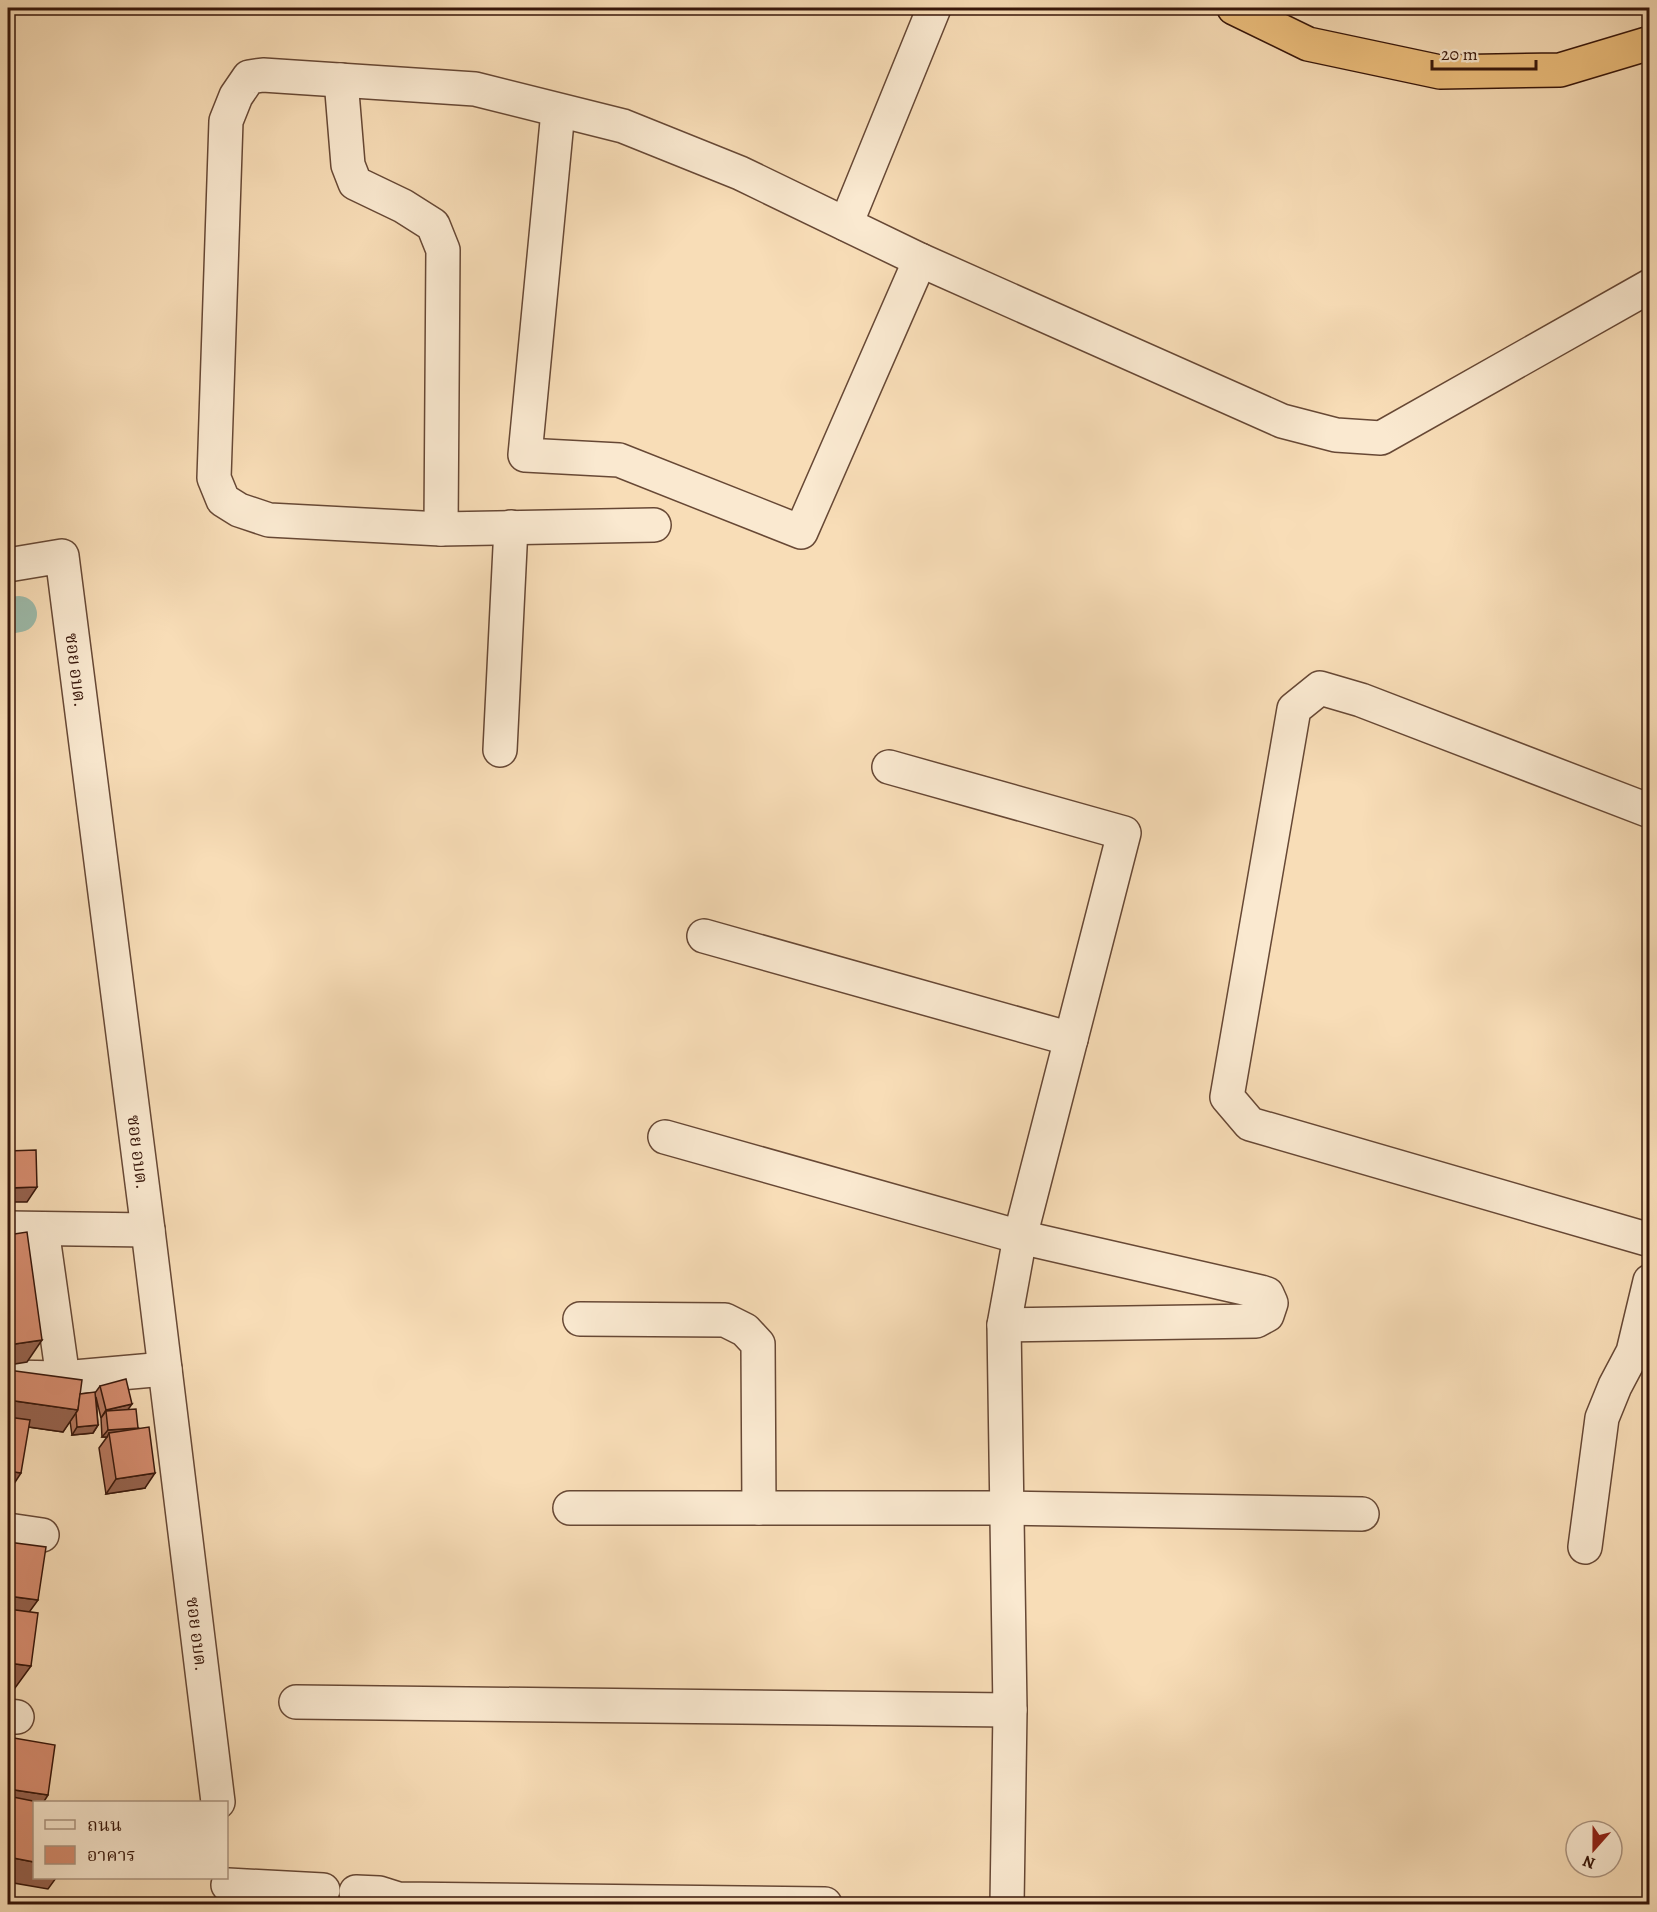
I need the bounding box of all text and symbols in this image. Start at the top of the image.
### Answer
scale bar [1432,33,1536,71]
text: 20 m [1441,42,1478,66]
street label: ซอย อบต. [60,632,92,708]
street label: ซอย อบต. [122,1114,154,1190]
street label: ซอย อบต. [181,1596,213,1672]
legend [33,1801,228,1879]
text: ถนน [87,1813,122,1837]
north arrow [1564,1819,1624,1879]
text: อาคาร [87,1843,136,1867]
text: N [1579,1850,1598,1874]

